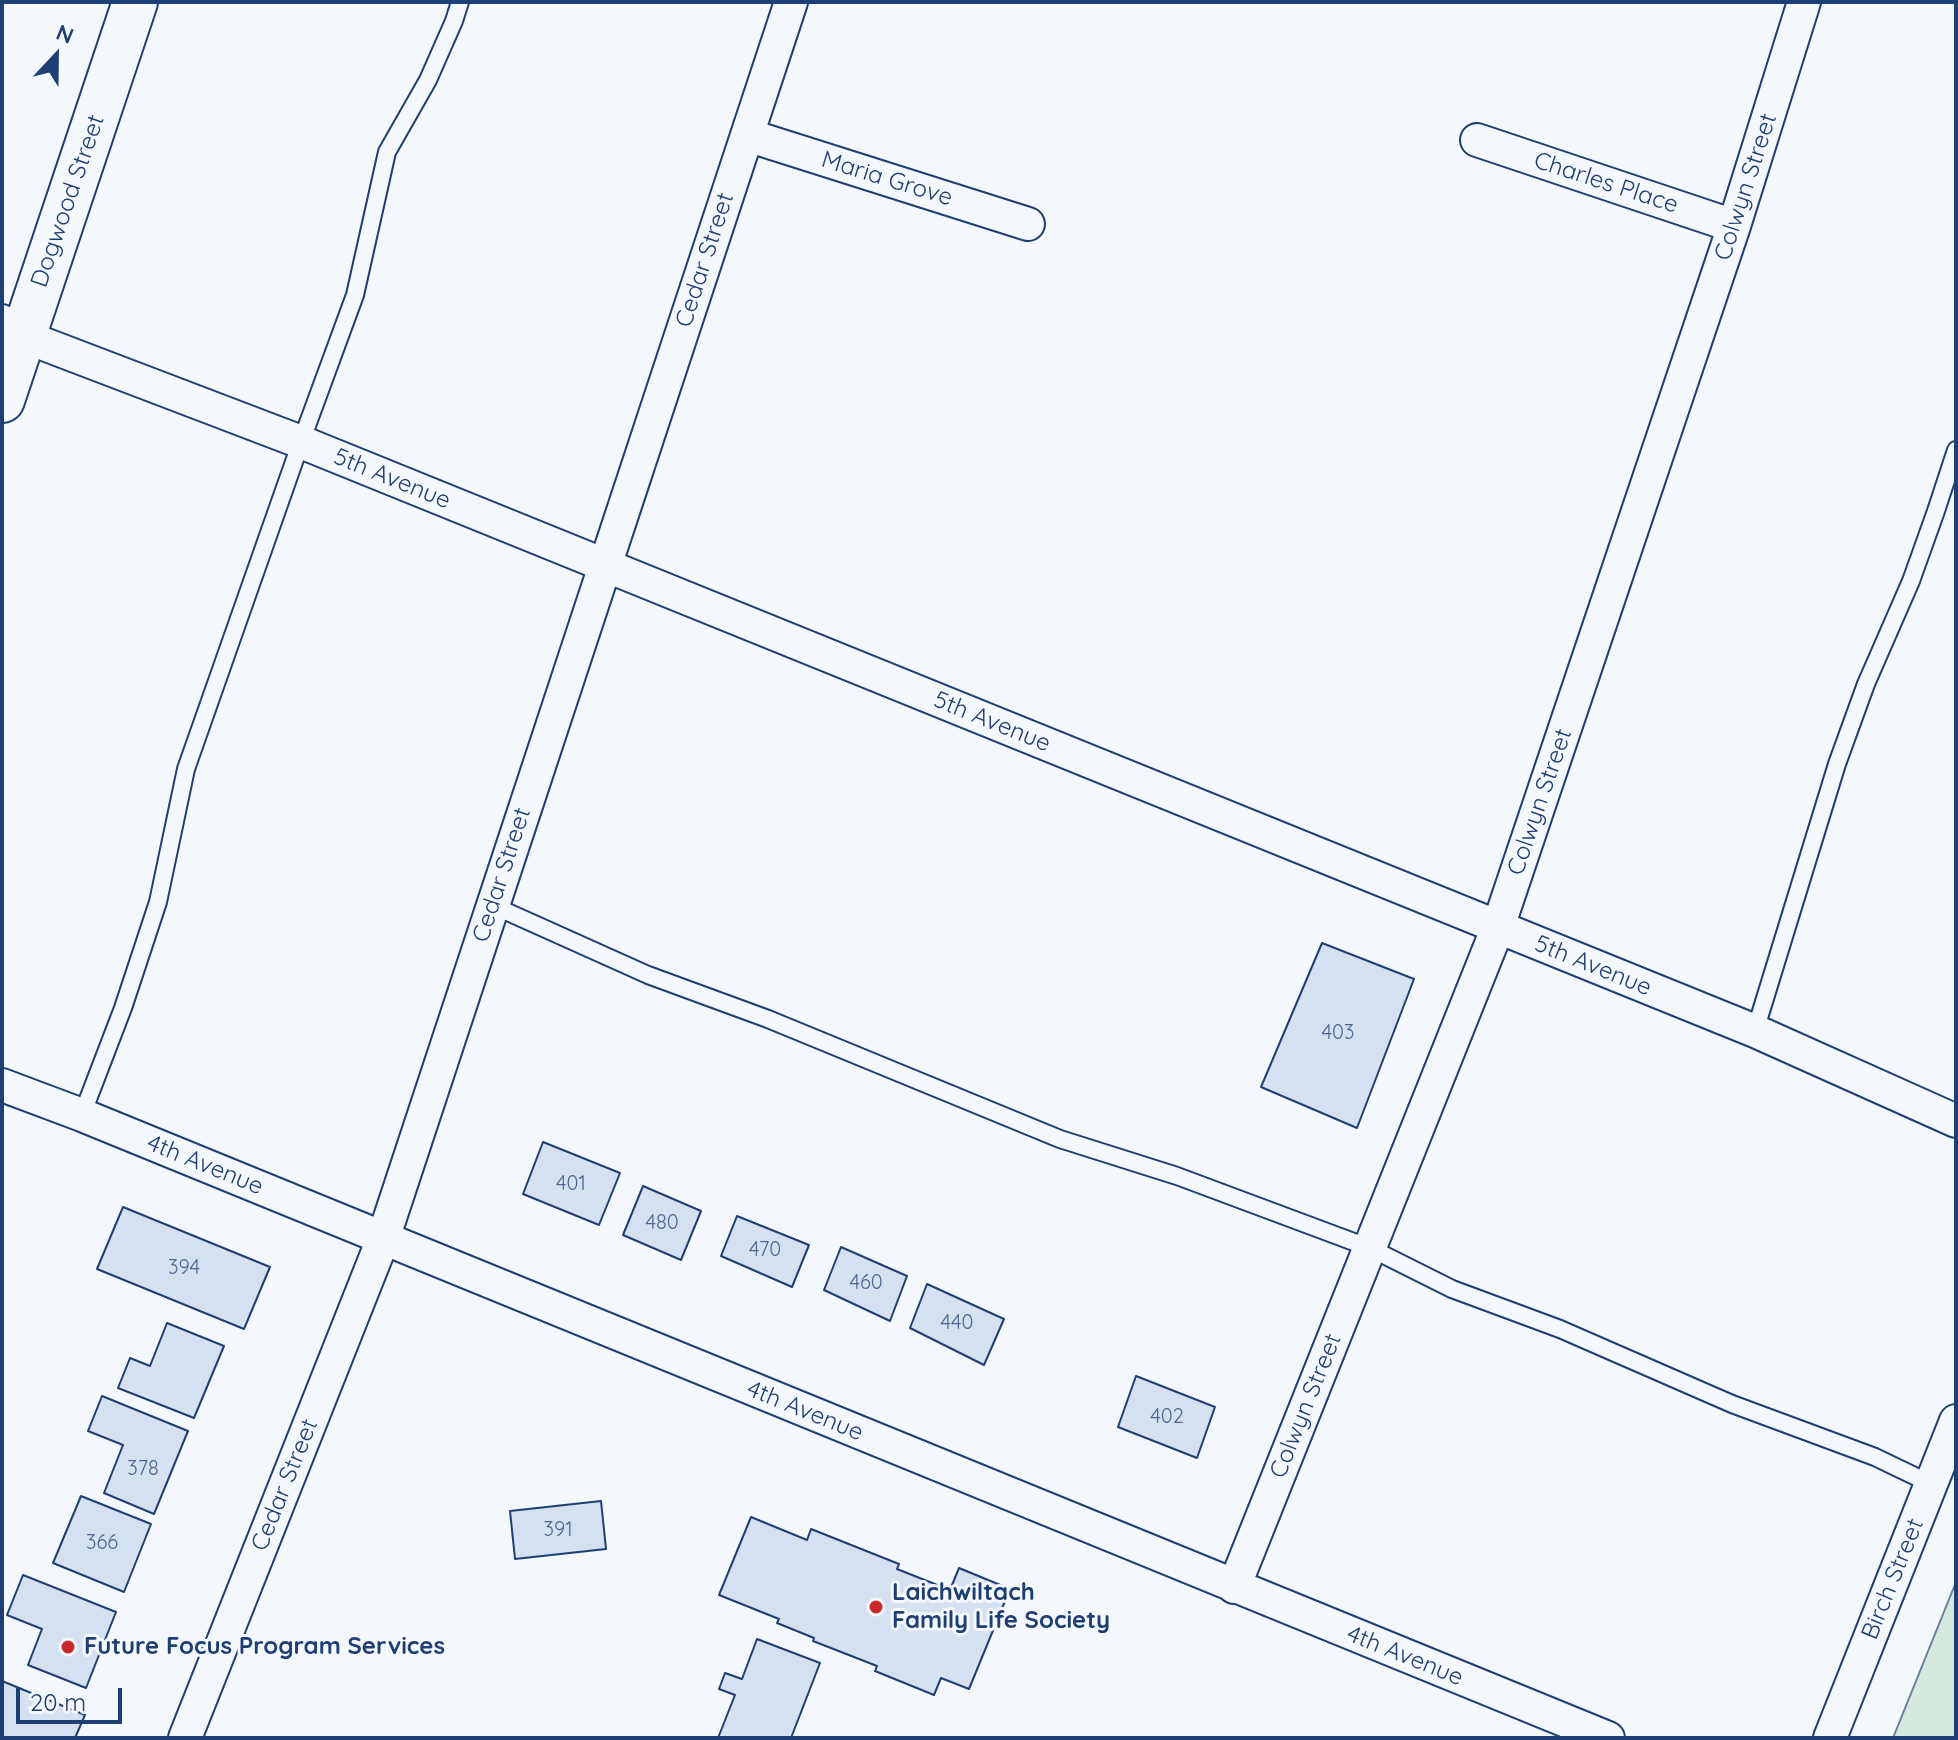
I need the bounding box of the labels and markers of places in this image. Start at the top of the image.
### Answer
place label: Laichwiltach Family Life Society [892,1579,1110,1635]
marker: Laichwiltach Family Life Society [867,1598,885,1616]
place label: Future Focus Program Services [84,1633,445,1661]
marker: Future Focus Program Services [59,1638,77,1656]

